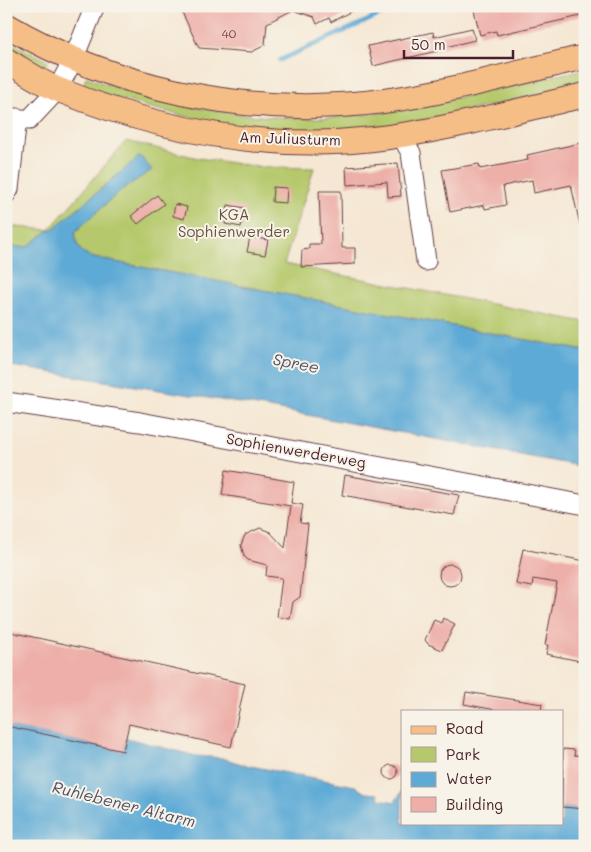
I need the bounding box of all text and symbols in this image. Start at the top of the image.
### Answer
house number: 40 [222,25,237,41]
scale bar [404,28,512,60]
text: 50 m [411,34,446,54]
street label: Am Juliusturm [239,126,341,150]
park label: KGA Sophienwerder [178,204,290,241]
water label: Spree [271,348,321,377]
street label: Sophienwerderweg [225,428,368,472]
legend [401,710,564,824]
text: Road [446,718,483,738]
text: Park [446,744,480,764]
text: Water [446,768,492,788]
water label: Ruhlebener Altarm [50,776,198,831]
text: Building [446,794,503,814]

